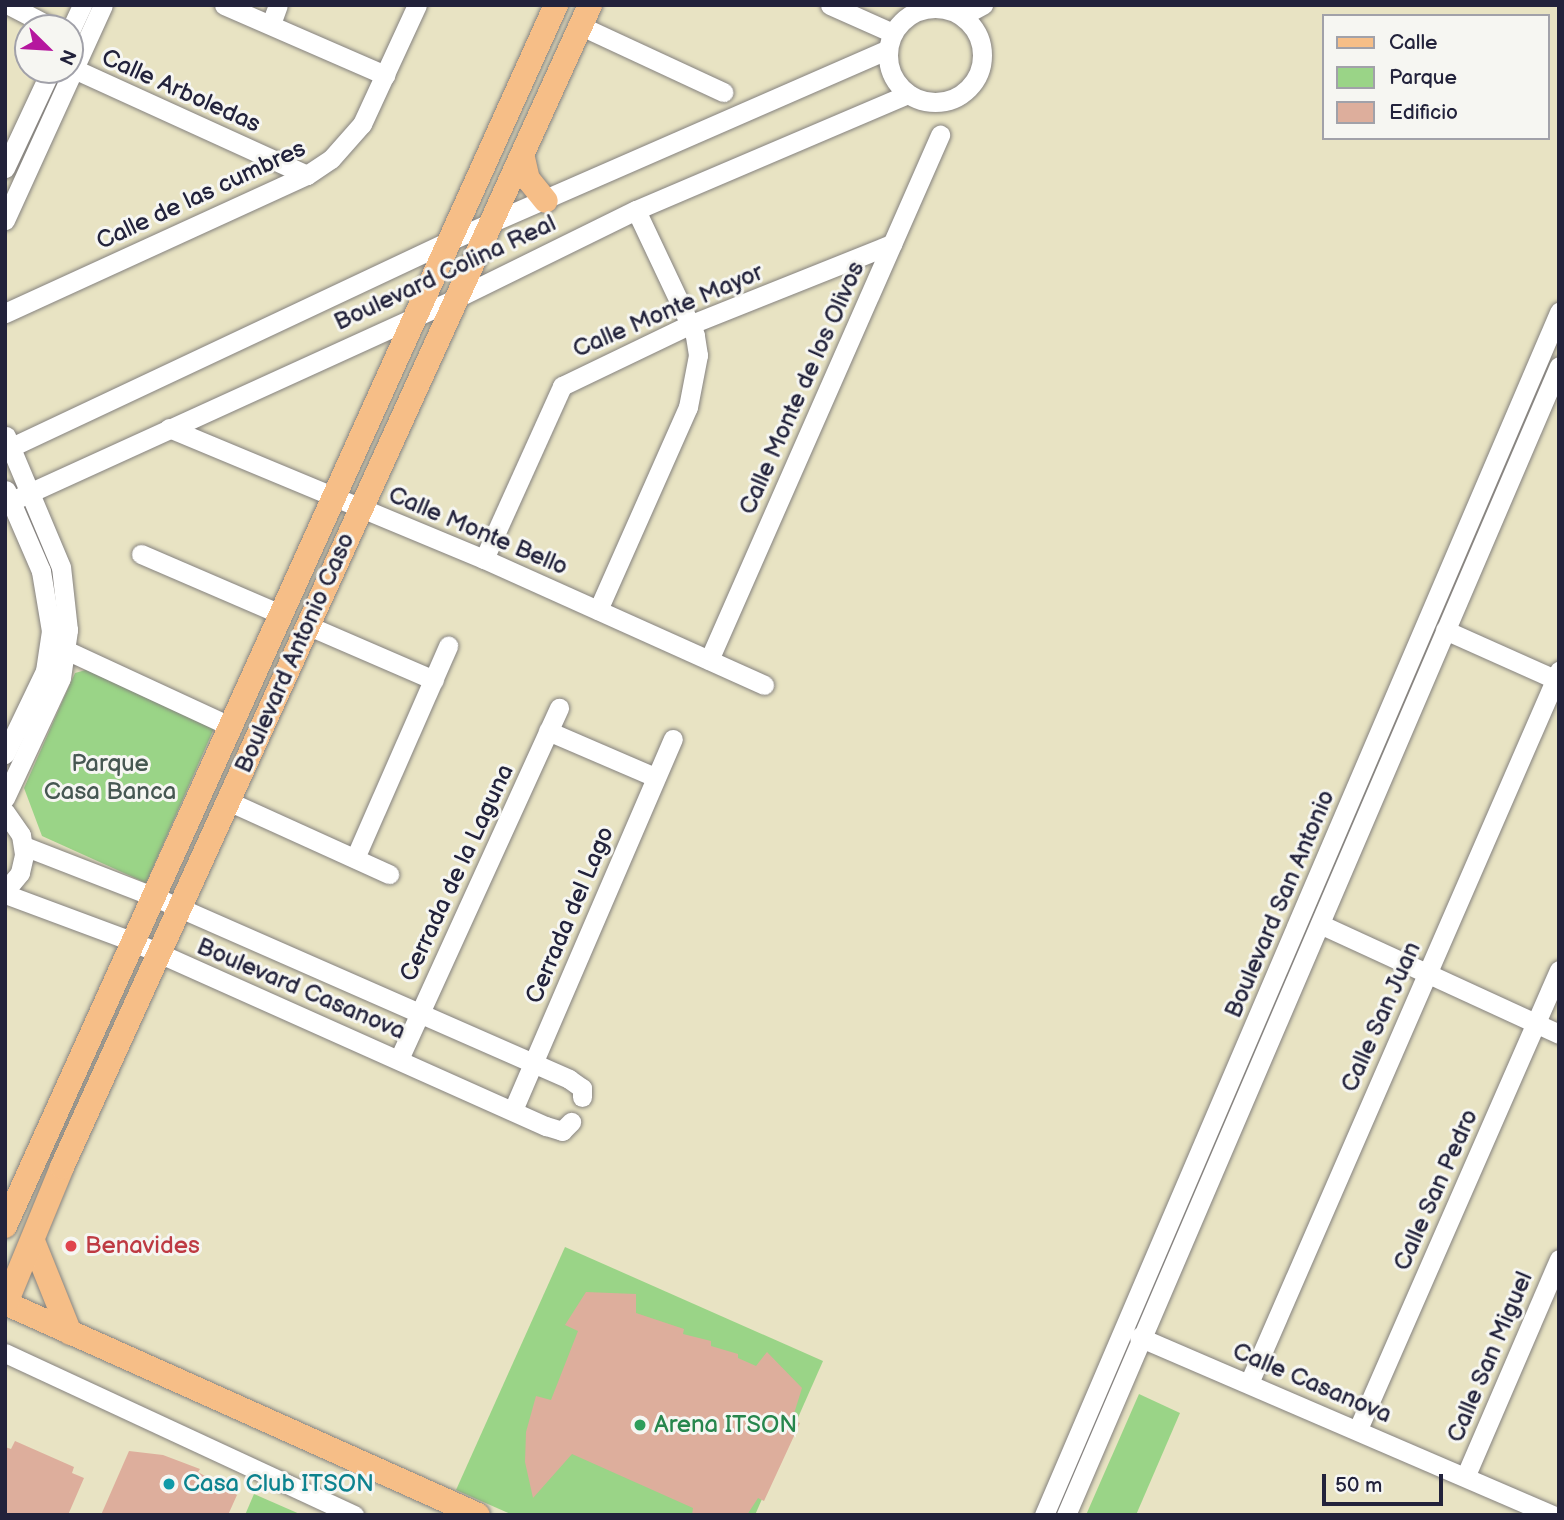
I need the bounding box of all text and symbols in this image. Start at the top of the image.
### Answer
north arrow [14,14,84,84]
legend [1322,14,1550,140]
text: Calle [1389,30,1438,55]
street label: Calle Arboledas [97,43,265,139]
text: N [53,46,80,68]
text: Parque [1389,65,1457,90]
text: Edificio [1389,100,1458,125]
street label: Calle de las cumbres [92,134,310,256]
street label: Boulevard Colina Real [330,209,560,337]
street label: Calle Monte de los Olivos [733,257,871,519]
street label: Calle Monte Mayor [569,258,767,364]
street label: Calle Monte Bello [384,480,572,582]
street label: Boulevard Antonio Caso [229,529,361,777]
park label: Parque Casa Banca [44,750,176,806]
street label: Cerrada de la Laguna [394,760,520,986]
street label: Boulevard San Antonio [1219,786,1341,1022]
street label: Cerrada del Lago [520,822,620,1008]
street label: Boulevard Casanova [192,932,410,1046]
street label: Calle San Juan [1335,937,1427,1097]
street label: Calle San Pedro [1387,1105,1485,1275]
place label: Benavides [85,1232,200,1260]
marker: Benavides [63,1238,79,1254]
street label: Calle San Miguel [1441,1267,1539,1447]
street label: Calle Casanova [1228,1337,1396,1429]
place label: Arena ITSON [654,1411,797,1439]
marker: Arena ITSON [632,1417,648,1433]
scale bar [1326,1460,1447,1504]
place label: Casa Club ITSON [183,1470,374,1498]
text: 50 m [1335,1473,1382,1498]
marker: Casa Club ITSON [161,1476,177,1492]

